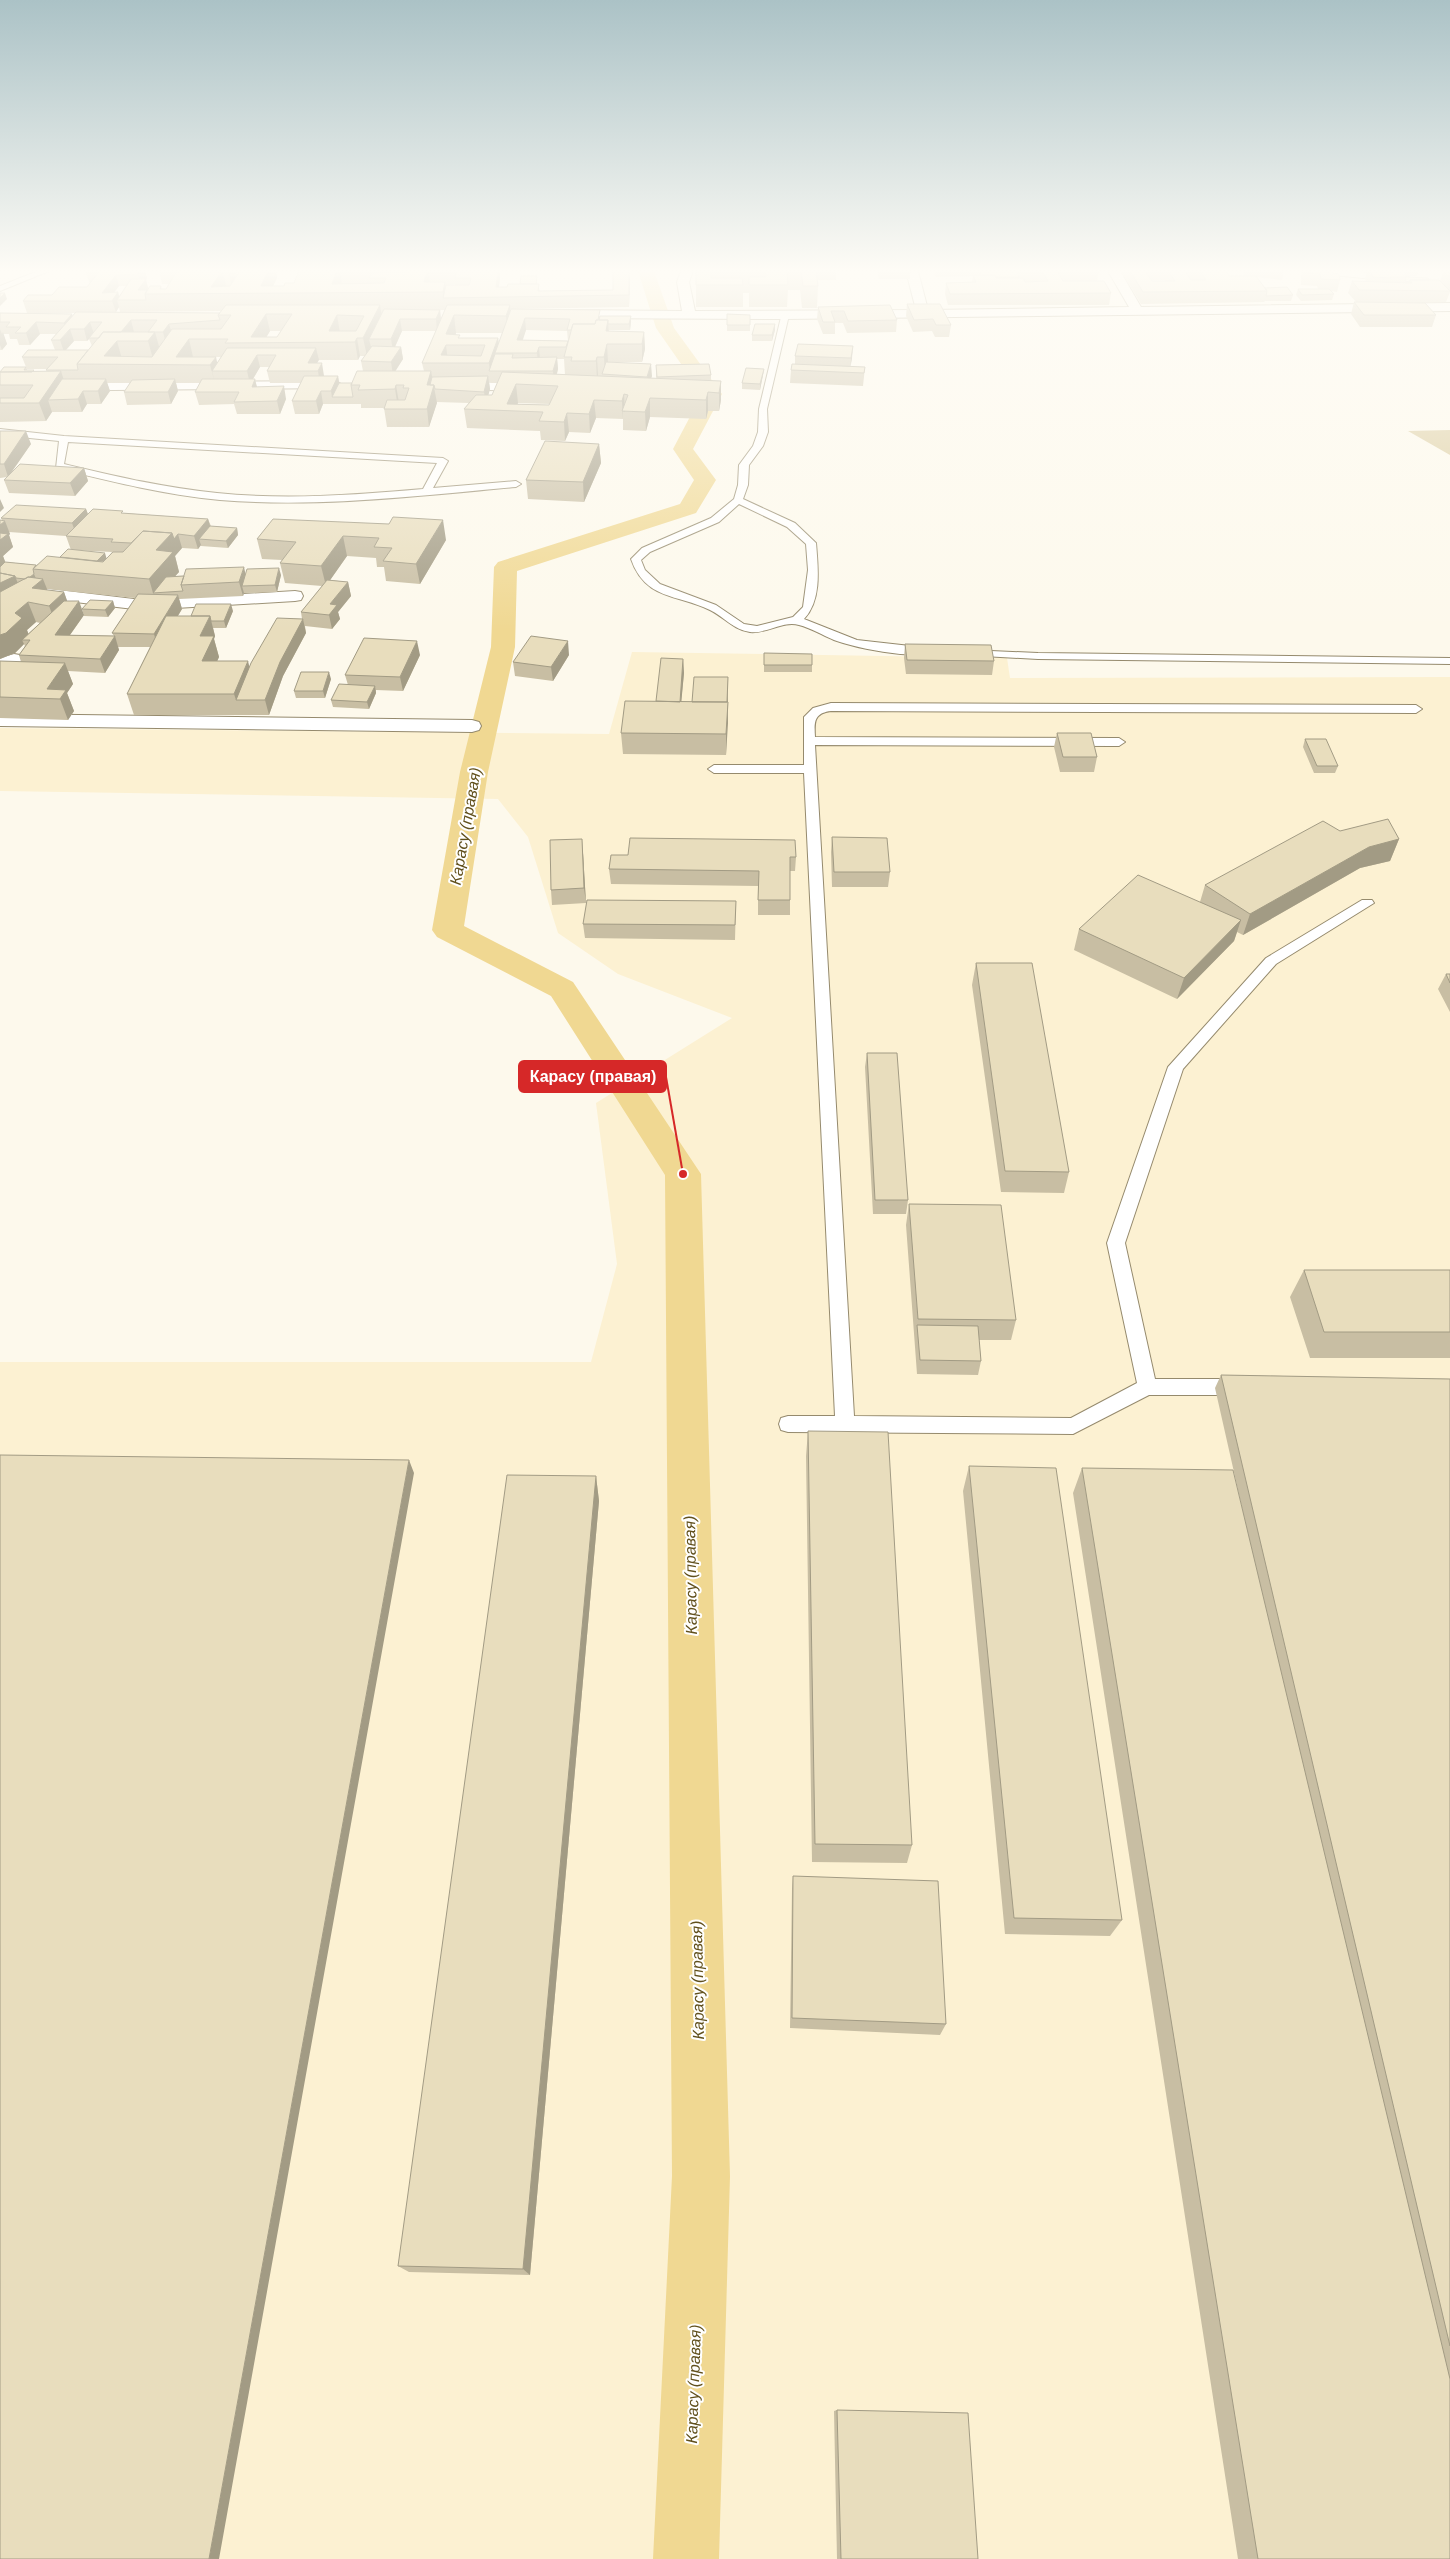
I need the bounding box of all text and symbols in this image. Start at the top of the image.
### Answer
water label: Карасу (правая) [447,766,484,886]
callout: Карасу (правая) [519,1061,666,1092]
text: Карасу (правая) [530,1068,656,1085]
water label: Карасу (правая) [681,1515,700,1635]
water label: Карасу (правая) [688,1920,707,2040]
water label: Карасу (правая) [683,2324,704,2444]

